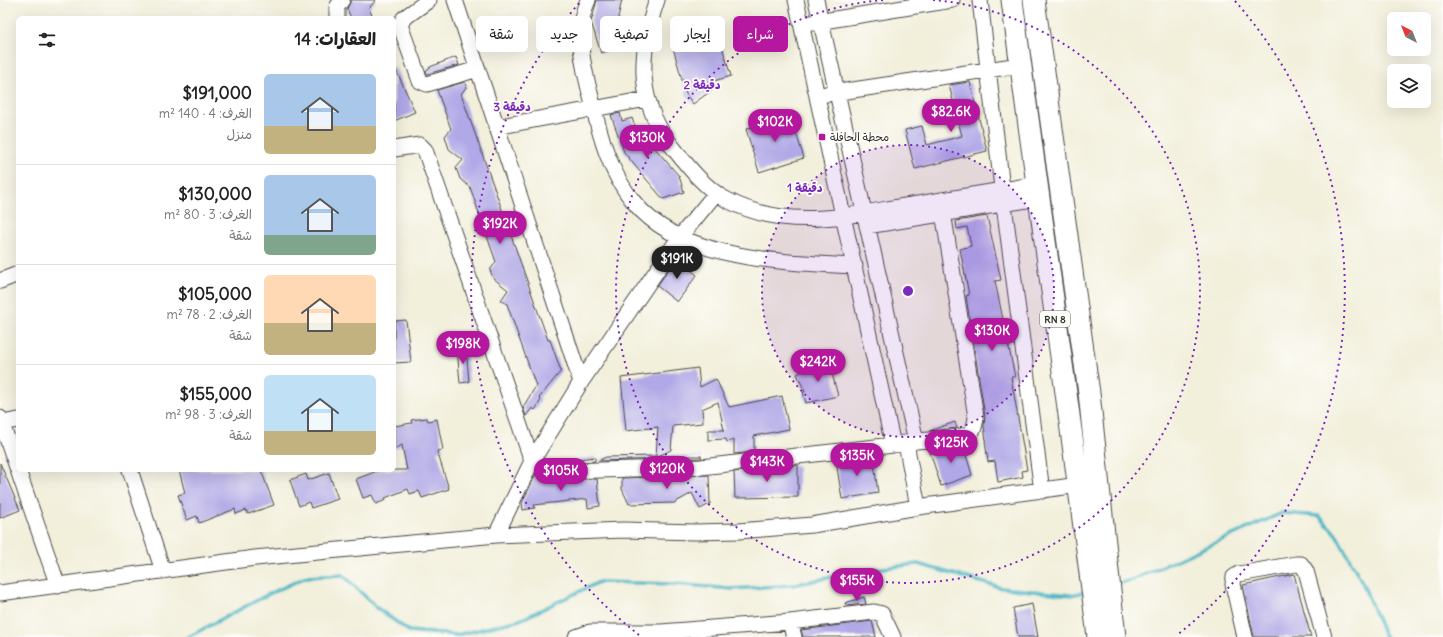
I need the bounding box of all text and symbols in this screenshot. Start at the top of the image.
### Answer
north arrow [1387,12,1431,56]
map controls [1387,12,1431,108]
chip: شقة [476,16,528,52]
chip: جديد [536,16,592,52]
chip: تصفية [600,16,662,52]
chip: إيجار [670,16,725,52]
chip: شراء [733,16,788,52]
text: العقارات: 14 [295,28,376,50]
icon: filters [36,29,58,51]
button: layers [1387,64,1431,108]
text: 2 دقيقة [683,77,721,92]
text: $191,000 [182,82,252,104]
icon: home [296,90,344,138]
text: 3 دقيقة [493,99,531,114]
pin: $82.6K [918,99,984,133]
text: $82.6K [931,103,971,120]
text: الغرف: 4 · 140 m² [159,105,252,122]
pin: $102K [747,109,803,143]
text: $102K [757,113,793,130]
pin: $130K [619,125,675,159]
text: منزل [226,126,252,143]
text: $130K [629,129,665,146]
place label: محطة الحافلة [830,130,889,144]
marker: محطة الحافلة [817,132,827,142]
text: 1 دقيقة [787,180,823,195]
text: $130,000 [178,183,252,205]
icon: home [296,191,344,239]
text: الغرف: 3 · 80 m² [164,206,252,223]
pin: $192K [472,211,528,245]
text: $192K [483,215,517,232]
text: شقة [229,227,252,244]
pin: $191K [649,246,705,280]
text: $191K [661,250,693,267]
text: $105,000 [178,283,252,305]
centre of rings [901,284,915,298]
icon: home [296,291,344,339]
text: الغرف: 2 · 78 m² [167,306,252,323]
road number: RN 8 [1040,311,1070,327]
pin: $130K [964,318,1020,352]
text: $130K [974,322,1010,339]
text: شقة [229,327,252,344]
pin: $198K [435,331,491,365]
text: $198K [445,335,481,352]
pin: $242K [790,349,846,383]
text: $242K [800,353,836,370]
text: $155,000 [179,383,252,405]
icon: home [296,391,344,439]
text: الغرف: 3 · 98 m² [165,406,252,423]
text: شقة [229,427,252,444]
pin: $125K [923,430,979,464]
text: $125K [934,434,968,451]
pin: $135K [829,443,885,477]
text: $135K [839,447,875,464]
pin: $143K [739,449,795,483]
text: $143K [749,453,785,470]
pin: $120K [639,456,695,490]
pin: $105K [533,458,589,492]
text: $120K [649,460,685,477]
text: $105K [543,462,579,479]
pin: $155K [829,568,885,602]
text: $155K [839,572,875,589]

